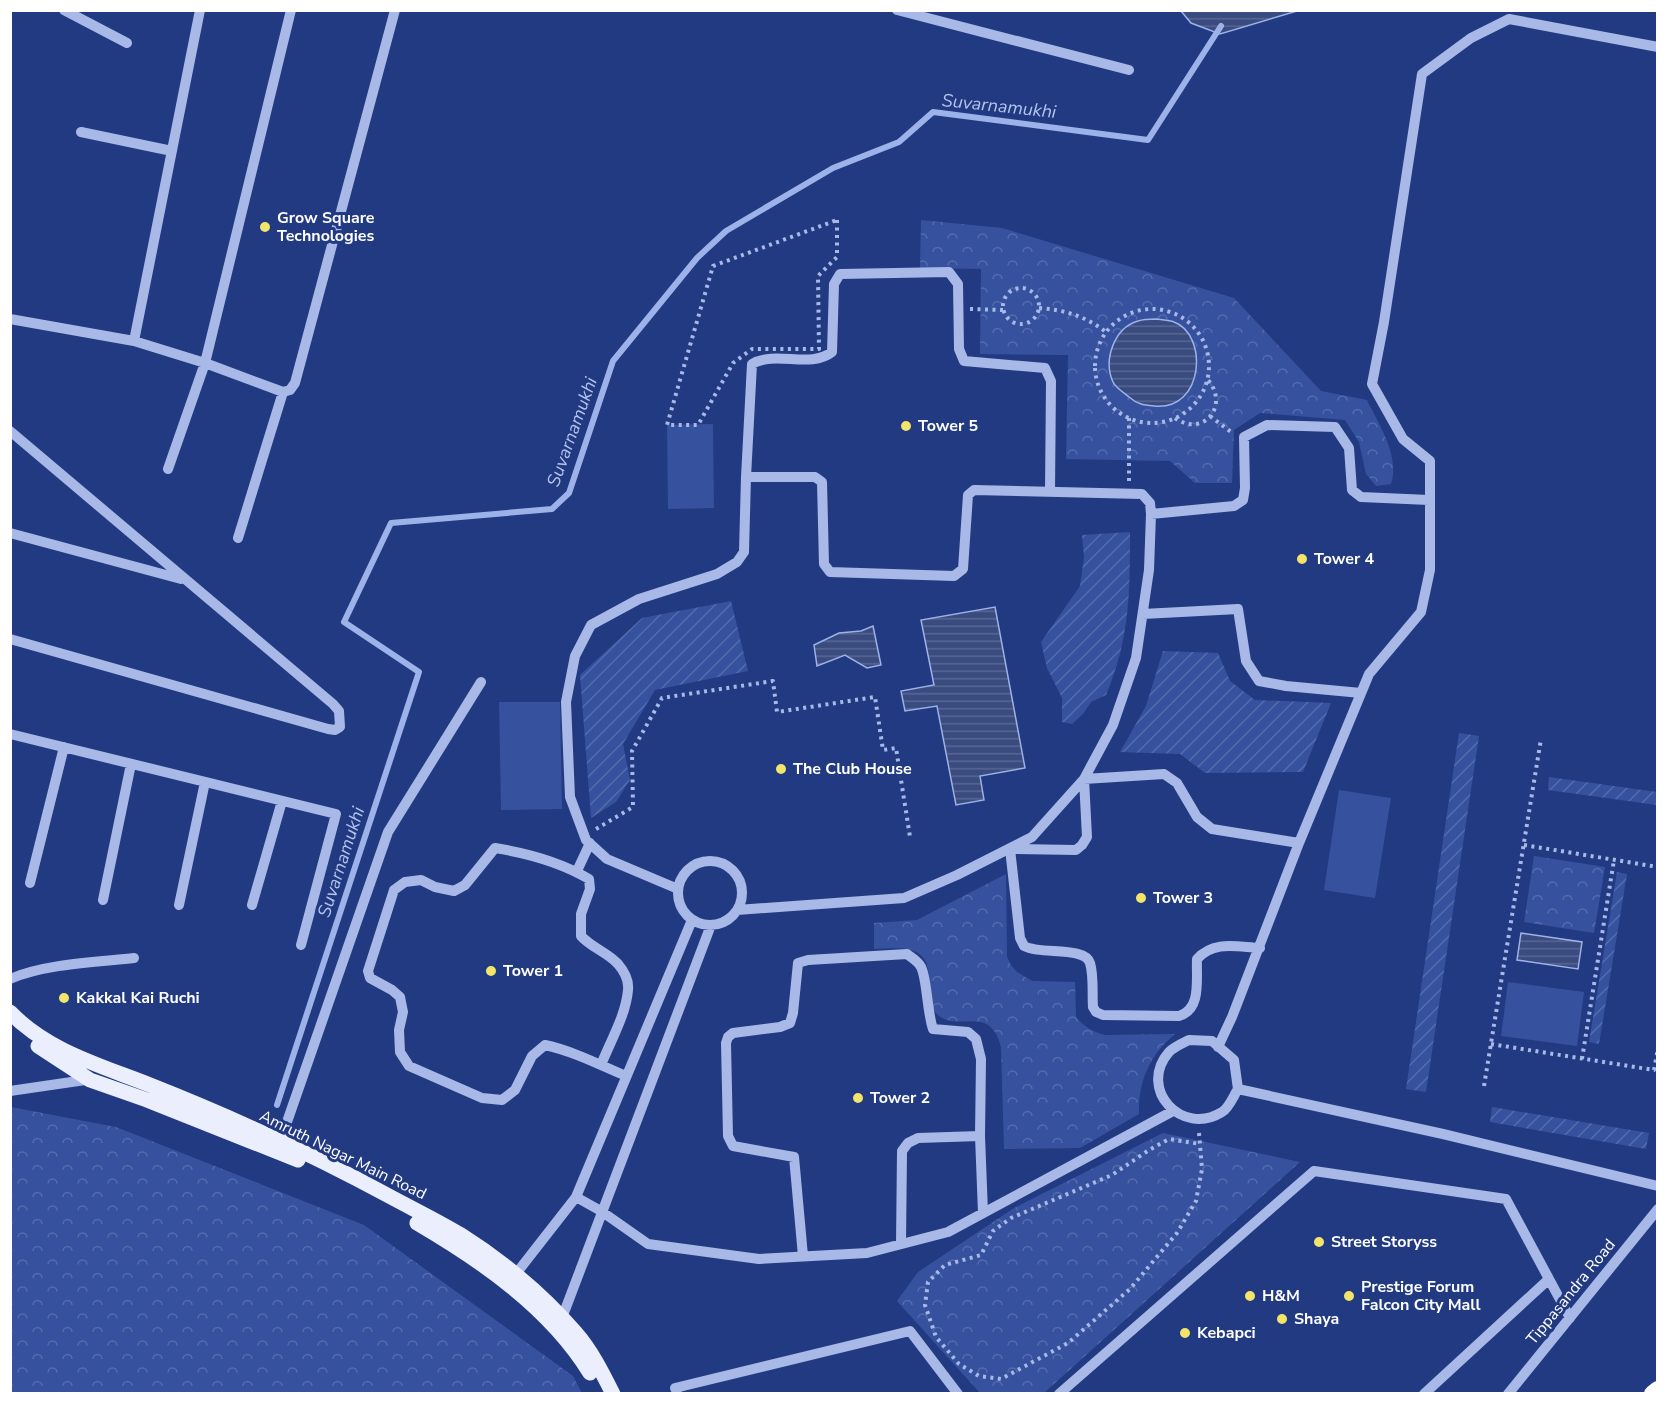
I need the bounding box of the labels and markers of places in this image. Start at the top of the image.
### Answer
place label: Grow Square Technologies [277,207,375,247]
marker: Grow Square Technologies [258,220,272,234]
place label: Tower 5 [918,415,978,437]
marker: Tower 5 [899,419,913,433]
place label: Tower 4 [1314,548,1374,570]
marker: Tower 4 [1295,552,1309,566]
place label: The Club House [793,758,912,780]
marker: The Club House [774,762,788,776]
place label: Tower 3 [1153,887,1213,909]
marker: Tower 3 [1134,891,1148,905]
place label: Tower 1 [503,960,563,982]
marker: Tower 1 [484,964,498,978]
place label: Kakkal Kai Ruchi [76,987,200,1009]
marker: Kakkal Kai Ruchi [57,991,71,1005]
place label: Tower 2 [870,1087,930,1109]
marker: Tower 2 [851,1091,865,1105]
place label: Street Storyss [1331,1231,1437,1253]
marker: Street Storyss [1312,1235,1326,1249]
place label: Prestige Forum Falcon City Mall [1361,1276,1481,1316]
place label: H&M [1262,1285,1300,1307]
marker: H&M [1243,1289,1257,1303]
marker: Prestige Forum Falcon City Mall [1342,1289,1356,1303]
place label: Shaya [1294,1308,1339,1330]
marker: Shaya [1275,1312,1289,1326]
place label: Kebapci [1197,1322,1256,1344]
marker: Kebapci [1178,1326,1192,1340]

